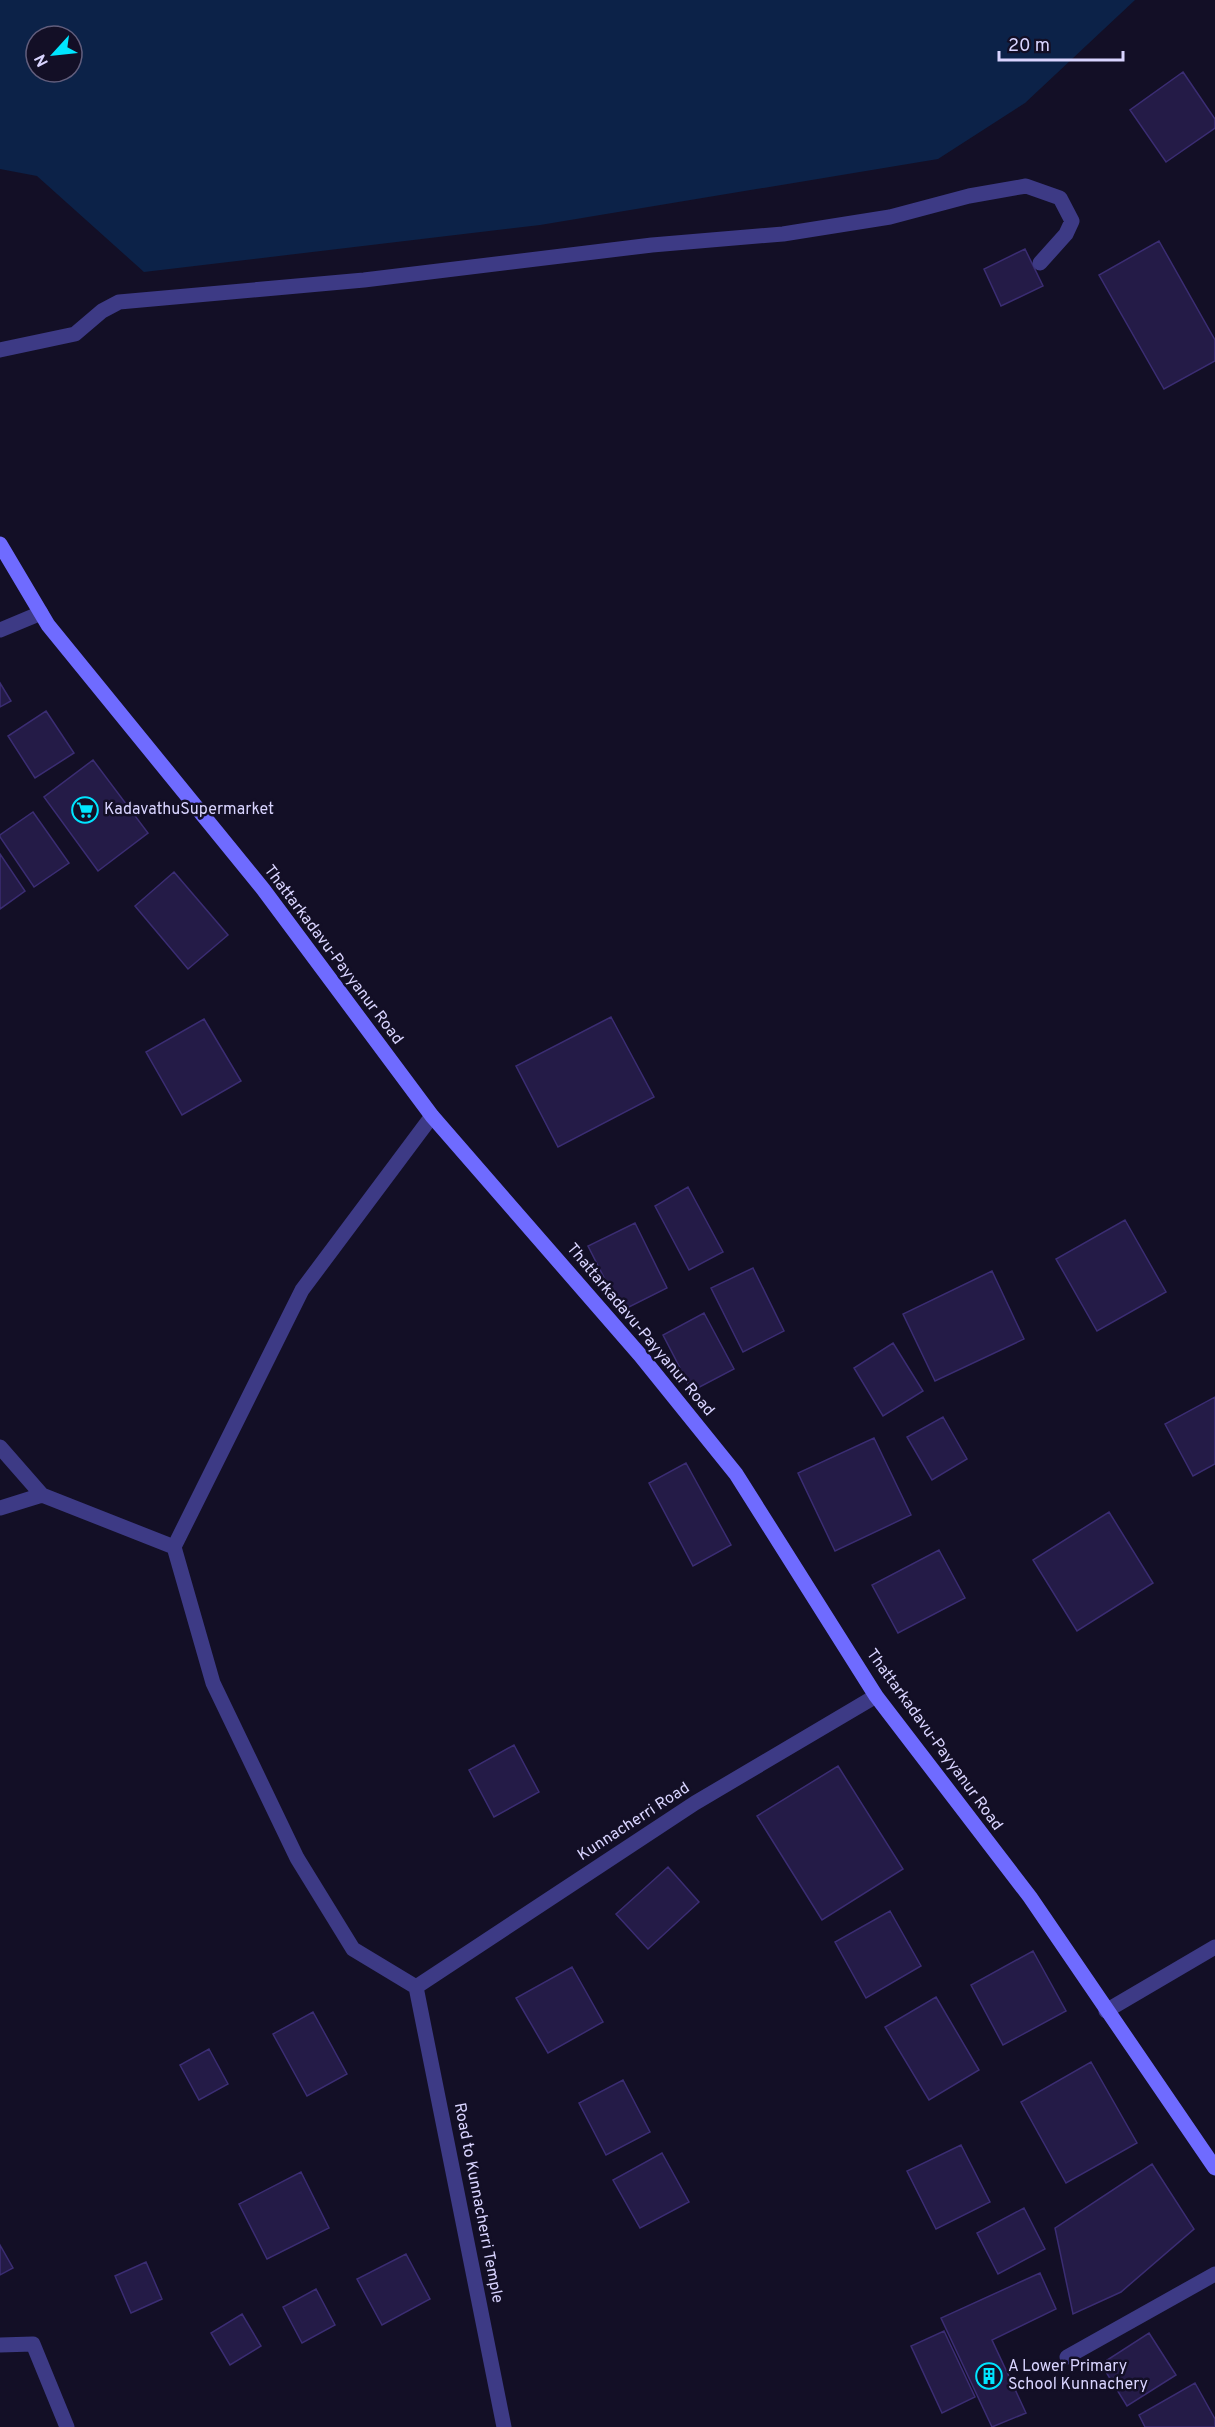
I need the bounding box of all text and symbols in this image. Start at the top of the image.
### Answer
north arrow [24,24,84,84]
scale bar [999,24,1124,62]
text: 20 m [1008,35,1050,58]
text: N [31,50,54,70]
supermarket icon: KadavathuSupermarket [70,795,100,825]
place label: KadavathuSupermarket [104,800,274,820]
street label: Thattarkadavu-Payyanur Road [259,861,407,1049]
street label: Thattarkadavu-Payyanur Road [562,1239,718,1421]
street label: Thattarkadavu-Payyanur Road [861,1645,1007,1835]
street label: Kunnacherri Road [574,1778,694,1866]
street label: Road to Kunnacherri Temple [449,2101,507,2305]
place label: A Lower Primary School Kunnachery [1008,2357,1148,2395]
building icon: A Lower Primary School Kunnachery [974,2361,1004,2391]

